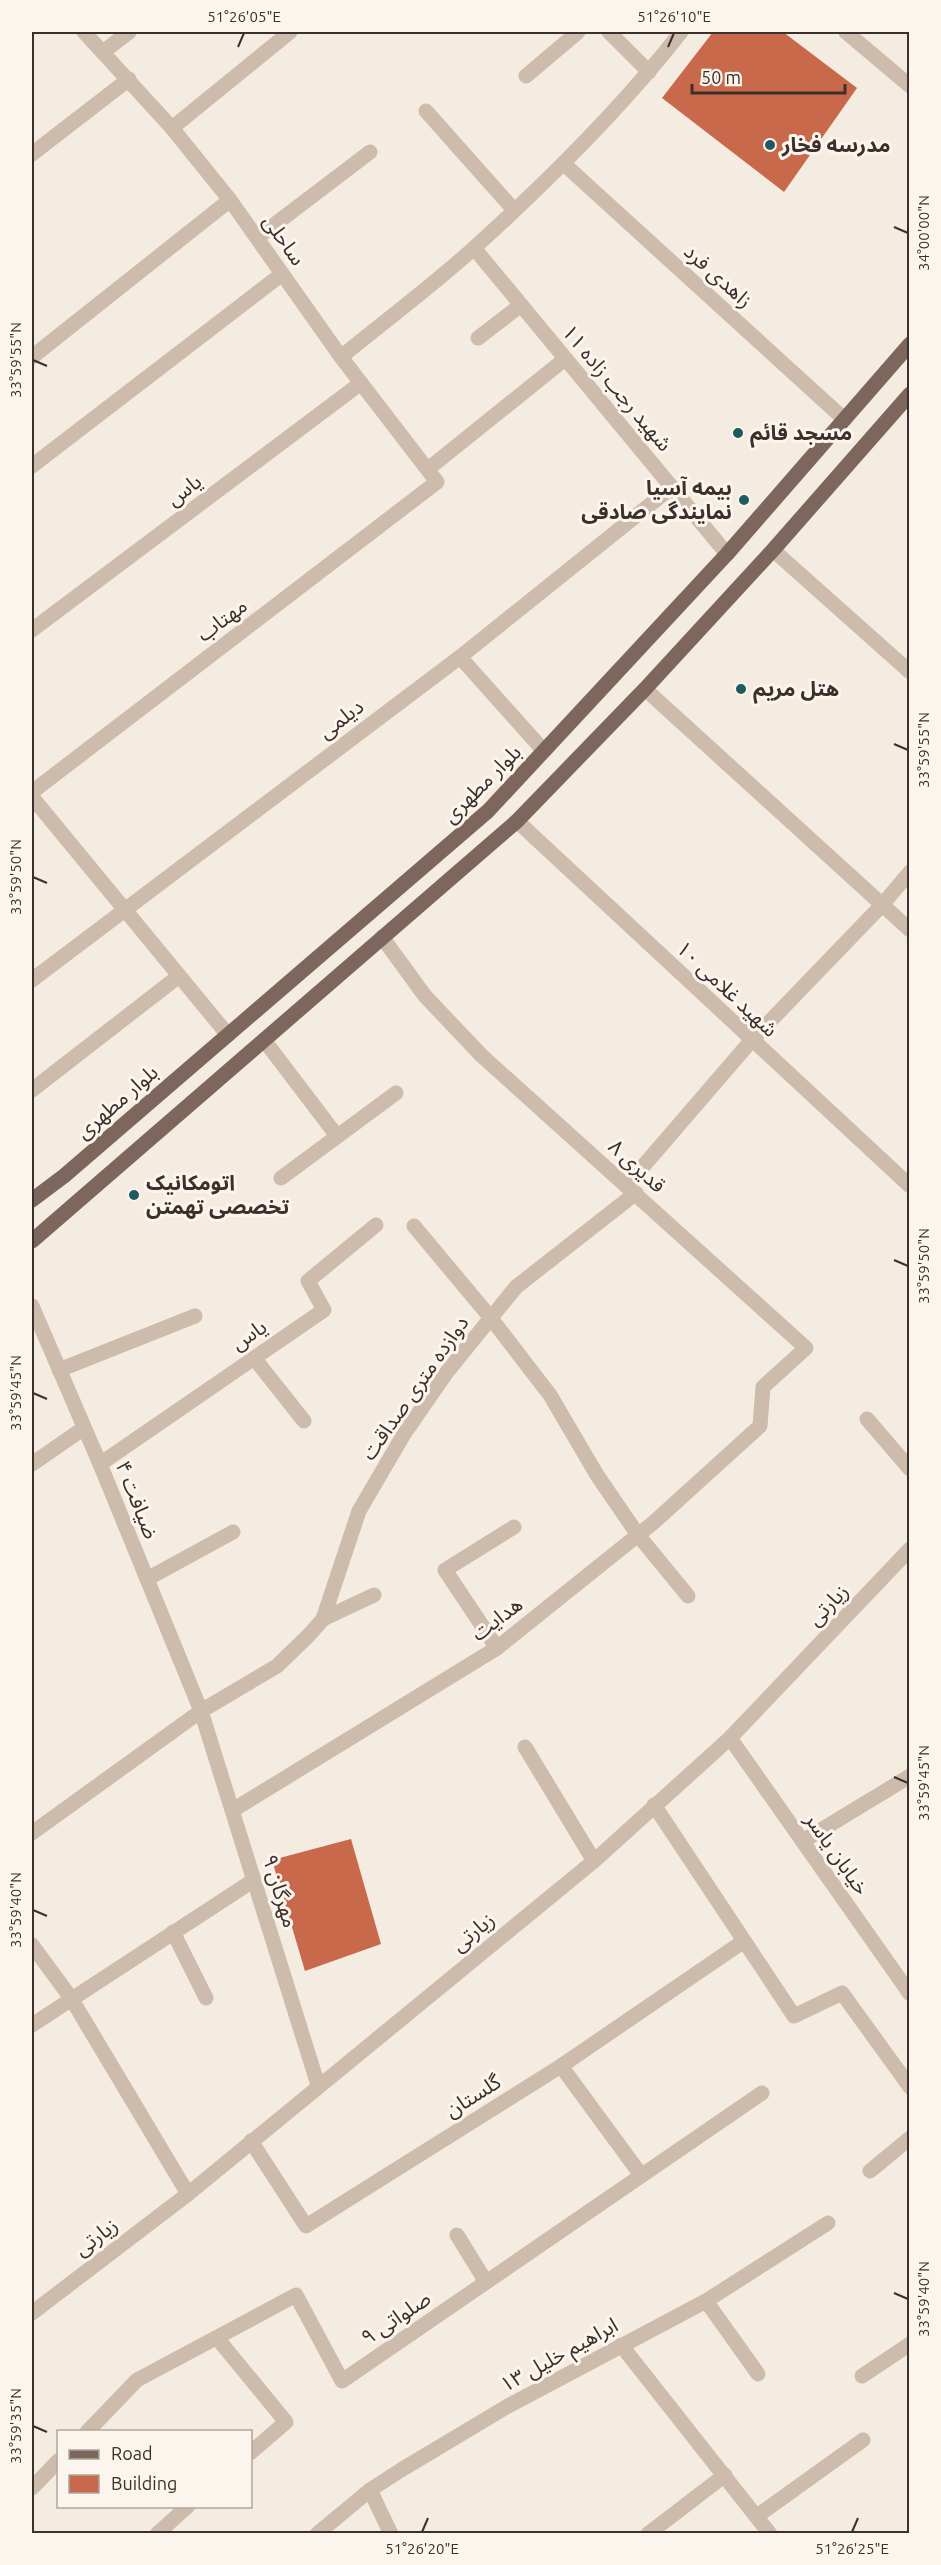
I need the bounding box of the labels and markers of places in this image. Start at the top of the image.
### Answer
place label: مدرسه فخار [781,132,890,157]
marker: مدرسه فخار [763,138,777,152]
place label: مسجد قائم [750,420,852,448]
marker: مسجد قائم [731,426,745,440]
place label: بیمه آسیا نمایندگی صادقی [581,475,732,524]
marker: بیمه آسیا نمایندگی صادقی [737,493,751,507]
place label: هتل مریم [753,676,839,704]
marker: هتل مریم [734,682,748,696]
place label: اتومکانیک تخصصی تهمتن [146,1170,290,1219]
marker: اتومکانیک تخصصی تهمتن [127,1188,141,1202]

